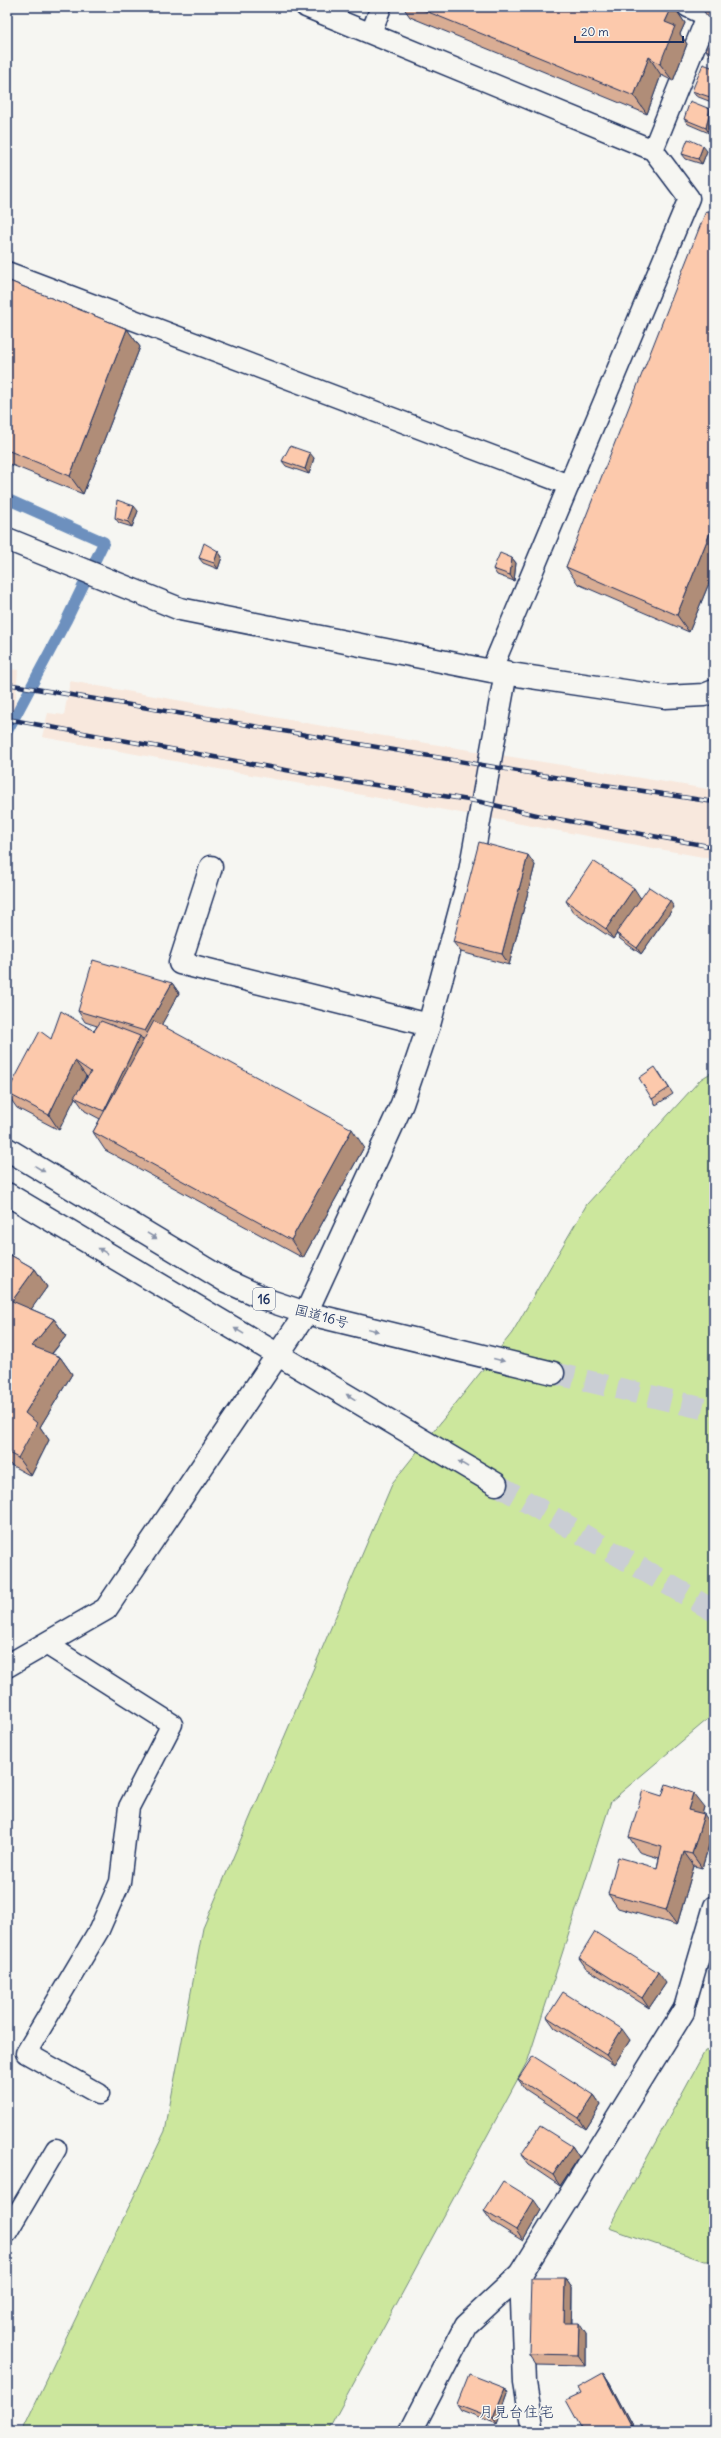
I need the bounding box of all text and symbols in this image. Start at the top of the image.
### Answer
scale bar [575,18,683,44]
text: 20 m [581,24,609,39]
one-way arrow [34,1166,46,1173]
one-way arrow [146,1233,158,1240]
one-way arrow [97,1247,109,1254]
road number: 16 [253,1288,275,1310]
street label: 国道16号 [293,1300,351,1332]
one-way arrow [367,1327,379,1333]
one-way arrow [233,1328,245,1335]
one-way arrow [493,1358,506,1364]
one-way arrow [345,1394,357,1401]
one-way arrow [457,1460,469,1467]
district label: 月見台住宅 [478,2402,554,2421]

